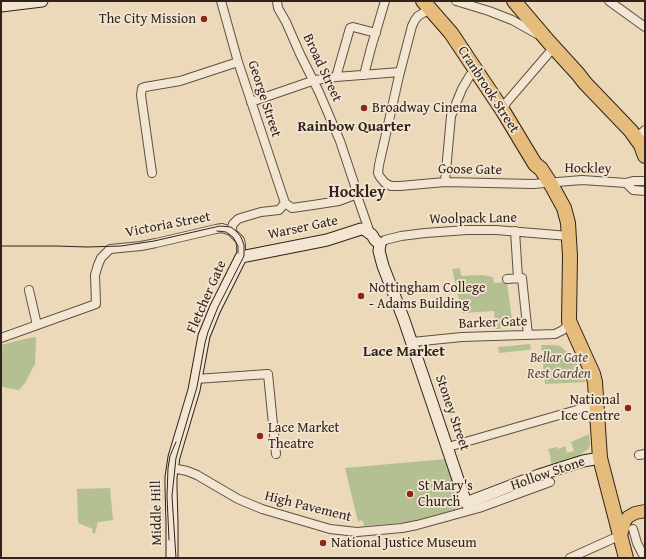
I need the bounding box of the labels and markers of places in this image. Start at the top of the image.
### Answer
place label: The City Mission [99,11,196,27]
marker: The City Mission [199,14,209,24]
place label: Broadway Cinema [372,100,477,116]
marker: Broadway Cinema [359,103,369,113]
place label: Nottingham College - Adams Building [369,280,486,312]
marker: Nottingham College - Adams Building [356,291,366,301]
place label: National Ice Centre [561,392,620,424]
marker: National Ice Centre [623,403,633,413]
place label: Lace Market Theatre [268,420,340,452]
marker: Lace Market Theatre [255,431,265,441]
place label: St Mary's Church [418,478,473,510]
marker: St Mary's Church [405,489,415,499]
place label: National Justice Museum [331,535,477,551]
marker: National Justice Museum [318,538,328,548]

